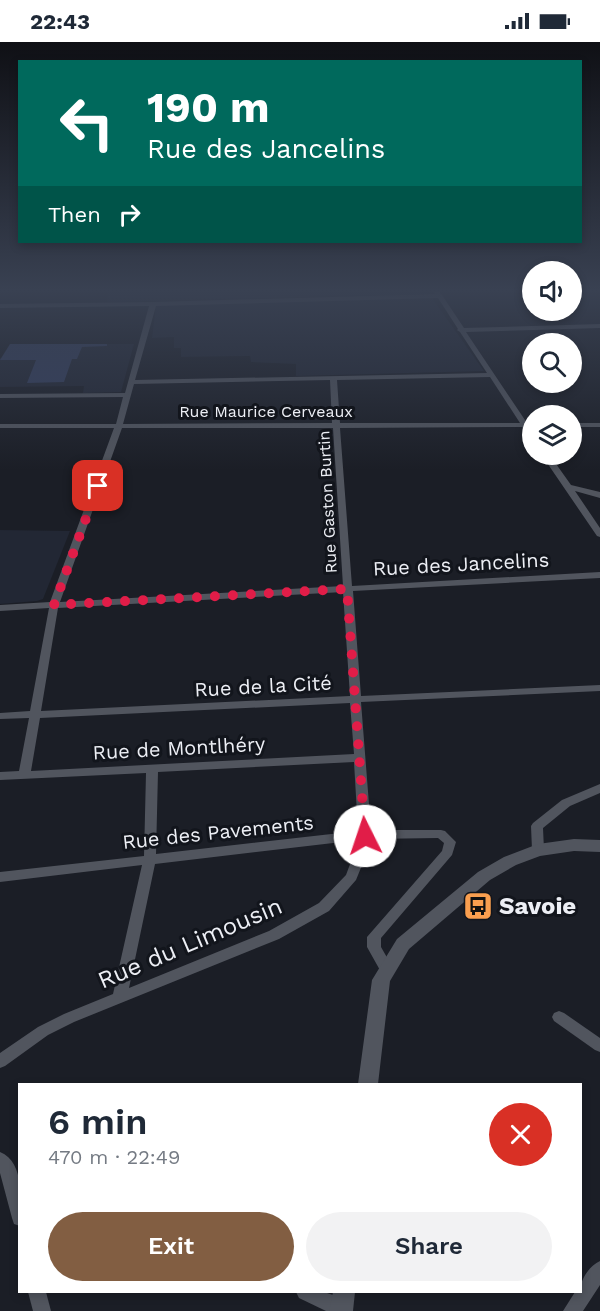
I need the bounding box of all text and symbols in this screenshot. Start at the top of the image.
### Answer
text: 22:43 [30,9,90,34]
text: 190 m [147,83,270,132]
icon: left [48,84,126,162]
text: Rue des Jancelins [147,133,385,165]
icon: right [113,198,146,231]
text: Then [48,202,101,227]
map controls [522,261,582,465]
button: sound [522,261,582,321]
button: search [522,333,582,393]
street label: Rue Maurice Cerveaux [179,402,353,421]
button: layers [522,405,582,465]
street label: Rue Gaston Burtin [314,430,341,574]
pin [72,460,123,511]
icon: arrive [81,469,114,502]
street label: Rue des Jancelins [372,547,550,581]
street label: Rue de la Cité [194,670,332,702]
street label: Rue de Montlhéry [92,731,267,765]
position arrow [333,804,397,868]
street label: Rue des Pavements [121,810,315,854]
bus stop icon: Savoie [462,890,494,922]
street label: Rue du Limousin [94,892,286,994]
place label: Savoie [499,892,576,920]
text: 6 min [48,1101,148,1143]
button: close [489,1103,552,1166]
text: 470 m · 22:49 [48,1145,180,1169]
button: Exit [48,1212,294,1281]
button: Share [306,1212,552,1281]

